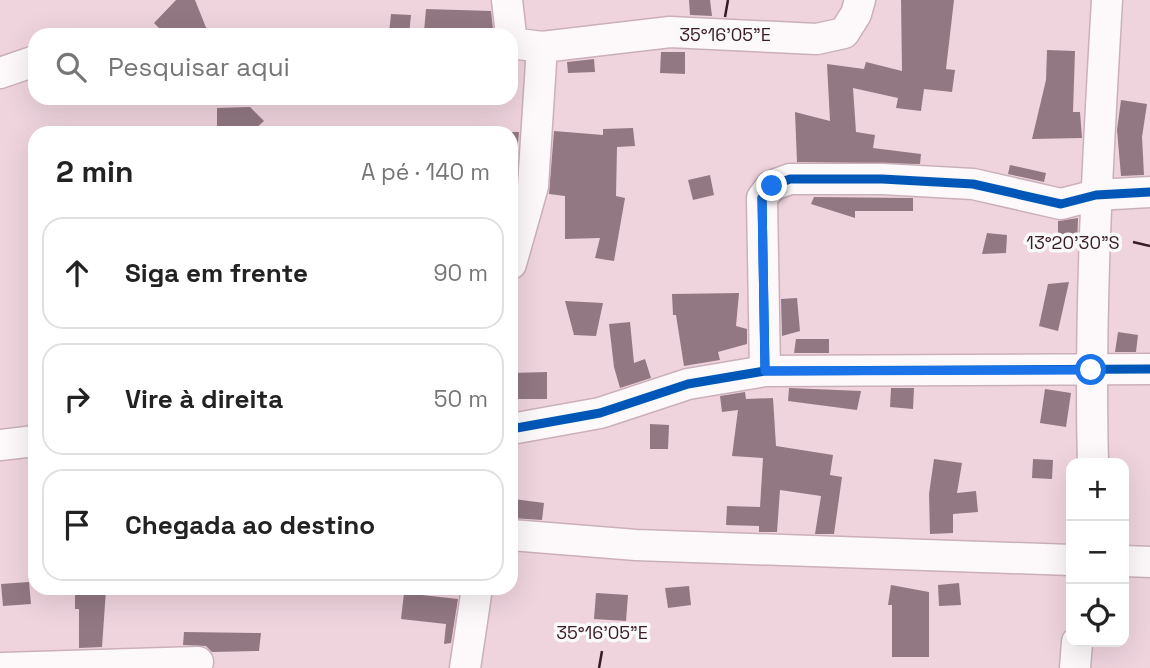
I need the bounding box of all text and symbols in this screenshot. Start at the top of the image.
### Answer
text: 35°16'05"E [679,23,771,46]
search box [28,28,518,105]
icon: search [52,48,90,86]
text: Pesquisar aqui [108,50,290,84]
text: 2 min [56,152,134,191]
text: A pé · 140 m [361,157,490,187]
route end [756,170,787,201]
text: 13°20'30"S [1026,231,1120,254]
icon: ahead [58,254,96,292]
text: Siga em frente [125,256,308,290]
text: 90 m [433,258,488,288]
route start [1075,354,1106,385]
icon: right [58,380,96,418]
text: Vire à direita [125,382,283,416]
text: 50 m [434,384,488,414]
map controls [1066,458,1129,647]
button: + [1066,458,1129,521]
icon: arrive [58,506,96,544]
text: Chegada ao destino [125,508,375,542]
button: − [1066,521,1129,584]
button: locate [1066,584,1129,647]
text: 35°16'05"E [556,621,648,644]

